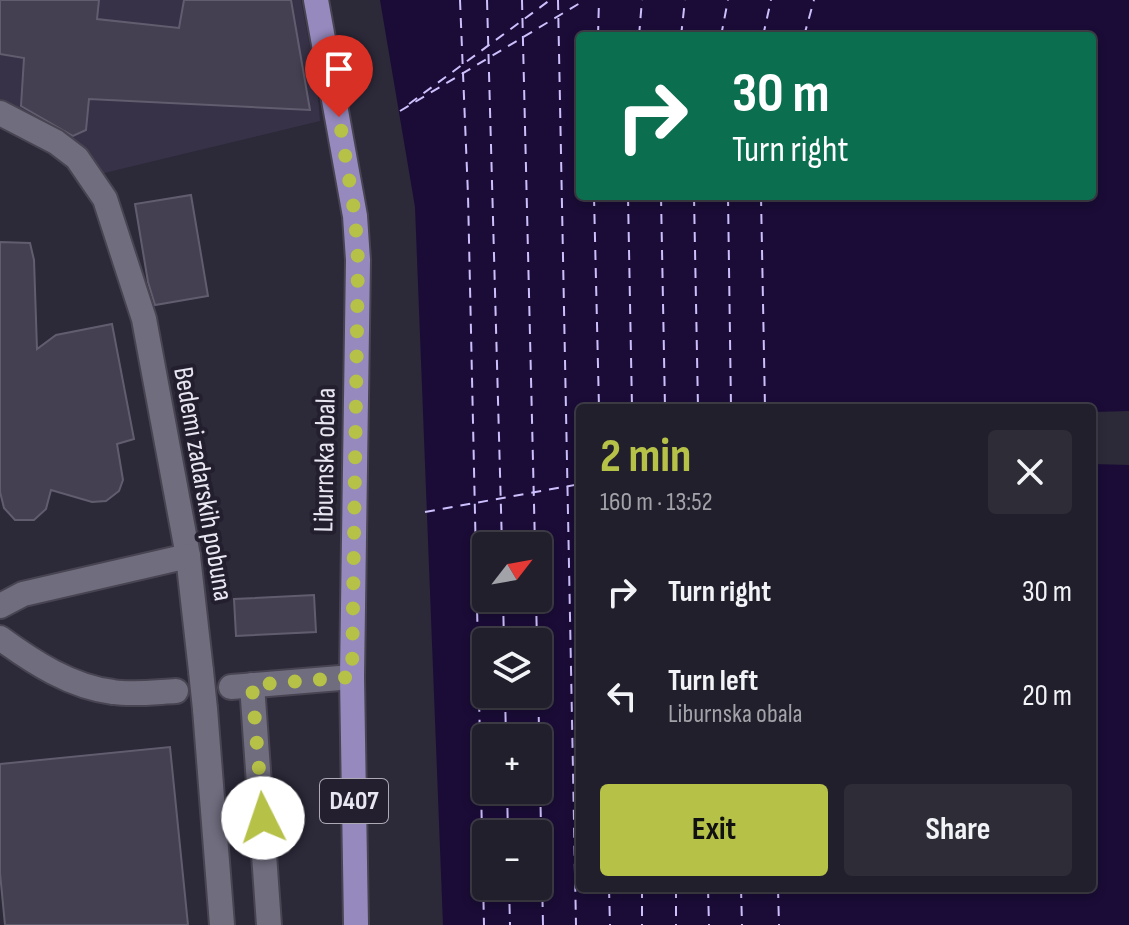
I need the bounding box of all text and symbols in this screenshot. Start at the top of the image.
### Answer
pin [305,35,373,117]
icon: arrive [317,47,361,91]
text: 30 m [732,61,830,128]
icon: right [600,64,704,168]
text: Turn right [732,129,849,172]
street label: Bedemi zadarskih pobuna [166,364,240,604]
street label: Liburnska obala [307,387,343,533]
text: 2 min [600,428,691,485]
button: close [988,430,1072,514]
text: 160 m · 13:52 [600,487,712,518]
north arrow [472,532,552,612]
map controls [472,532,552,900]
icon: right [600,570,644,614]
text: Turn right [668,574,771,610]
text: 30 m [1022,574,1072,610]
button: layers [472,628,552,708]
text: Turn left [668,663,758,699]
icon: left [600,674,644,718]
text: 20 m [1022,678,1072,714]
text: Liburnska obala [668,699,803,730]
button: + [472,724,552,804]
position arrow [221,776,305,860]
road number: D407 [320,779,388,823]
button: Exit [600,784,828,876]
button: Share [844,784,1072,876]
button: − [472,820,552,900]

